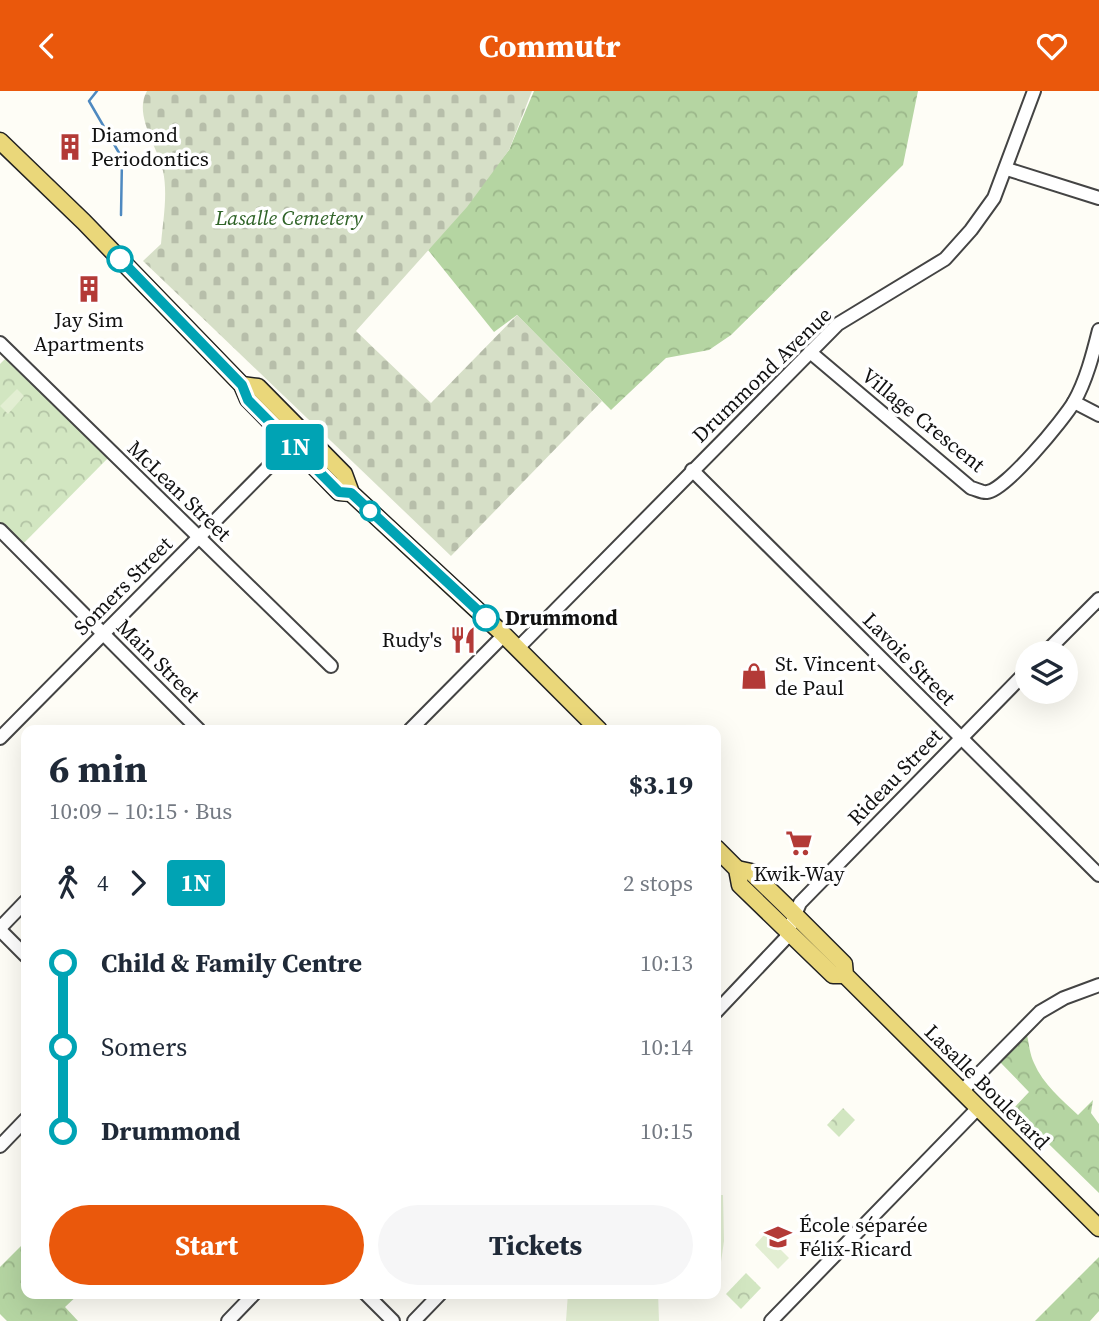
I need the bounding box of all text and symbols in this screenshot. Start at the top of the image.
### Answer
text: Commutr [479,24,620,68]
icon: back [28,27,66,65]
icon: heart [1033,27,1071,65]
place label: Diamond Periodontics [91,120,209,173]
building icon: Diamond Periodontics [55,132,85,162]
park label: Lasalle Cemetery [214,203,364,232]
unlabelled marker [107,246,133,272]
building icon: Jay Sim Apartments [74,274,104,304]
street label: Drummond Avenue [685,300,838,449]
place label: Jay Sim Apartments [34,305,144,358]
street label: Village Crescent [856,361,991,478]
line badge: 1N [264,424,326,470]
text: 1N [280,430,310,463]
street label: McLean Street [121,434,238,548]
unlabelled marker [360,501,380,521]
street label: Somers Street [67,530,179,641]
place label: Drummond [505,603,618,632]
marker: Drummond [473,605,499,631]
street label: Lavoie Street [856,606,962,712]
street label: Main Street [110,612,207,709]
place label: Rudy's [382,625,442,654]
restaurant icon: Rudy's [448,625,478,655]
map controls [1015,641,1078,704]
button: layers [1015,641,1078,704]
place label: St. Vincent de Paul [775,649,876,702]
shop icon: St. Vincent de Paul [739,661,769,691]
street label: Rideau Street [841,722,948,831]
text: 6 min [49,743,148,795]
text: $3.19 [629,767,693,803]
text: 10:09 – 10:15 · Bus [49,795,232,827]
supermarket icon: Kwik-Way [784,828,814,858]
place label: Kwik-Way [753,859,845,888]
icon: walk [49,864,87,902]
icon: forward [119,864,157,902]
text: 1N [181,866,211,899]
text: 4 [97,867,109,899]
text: 2 stops [623,867,693,899]
text: Child & Family Centre [101,945,362,981]
text: 10:13 [640,947,693,979]
street label: Lasalle Boulevard [918,1018,1056,1156]
text: Somers [101,1029,187,1065]
text: 10:14 [640,1031,693,1063]
text: Drummond [101,1113,241,1149]
text: 10:15 [640,1115,693,1147]
button: Start [49,1205,364,1285]
button: Tickets [378,1205,693,1285]
place label: École séparée Félix-Ricard [799,1210,928,1263]
school or university icon: École séparée Félix-Ricard [763,1222,793,1252]

